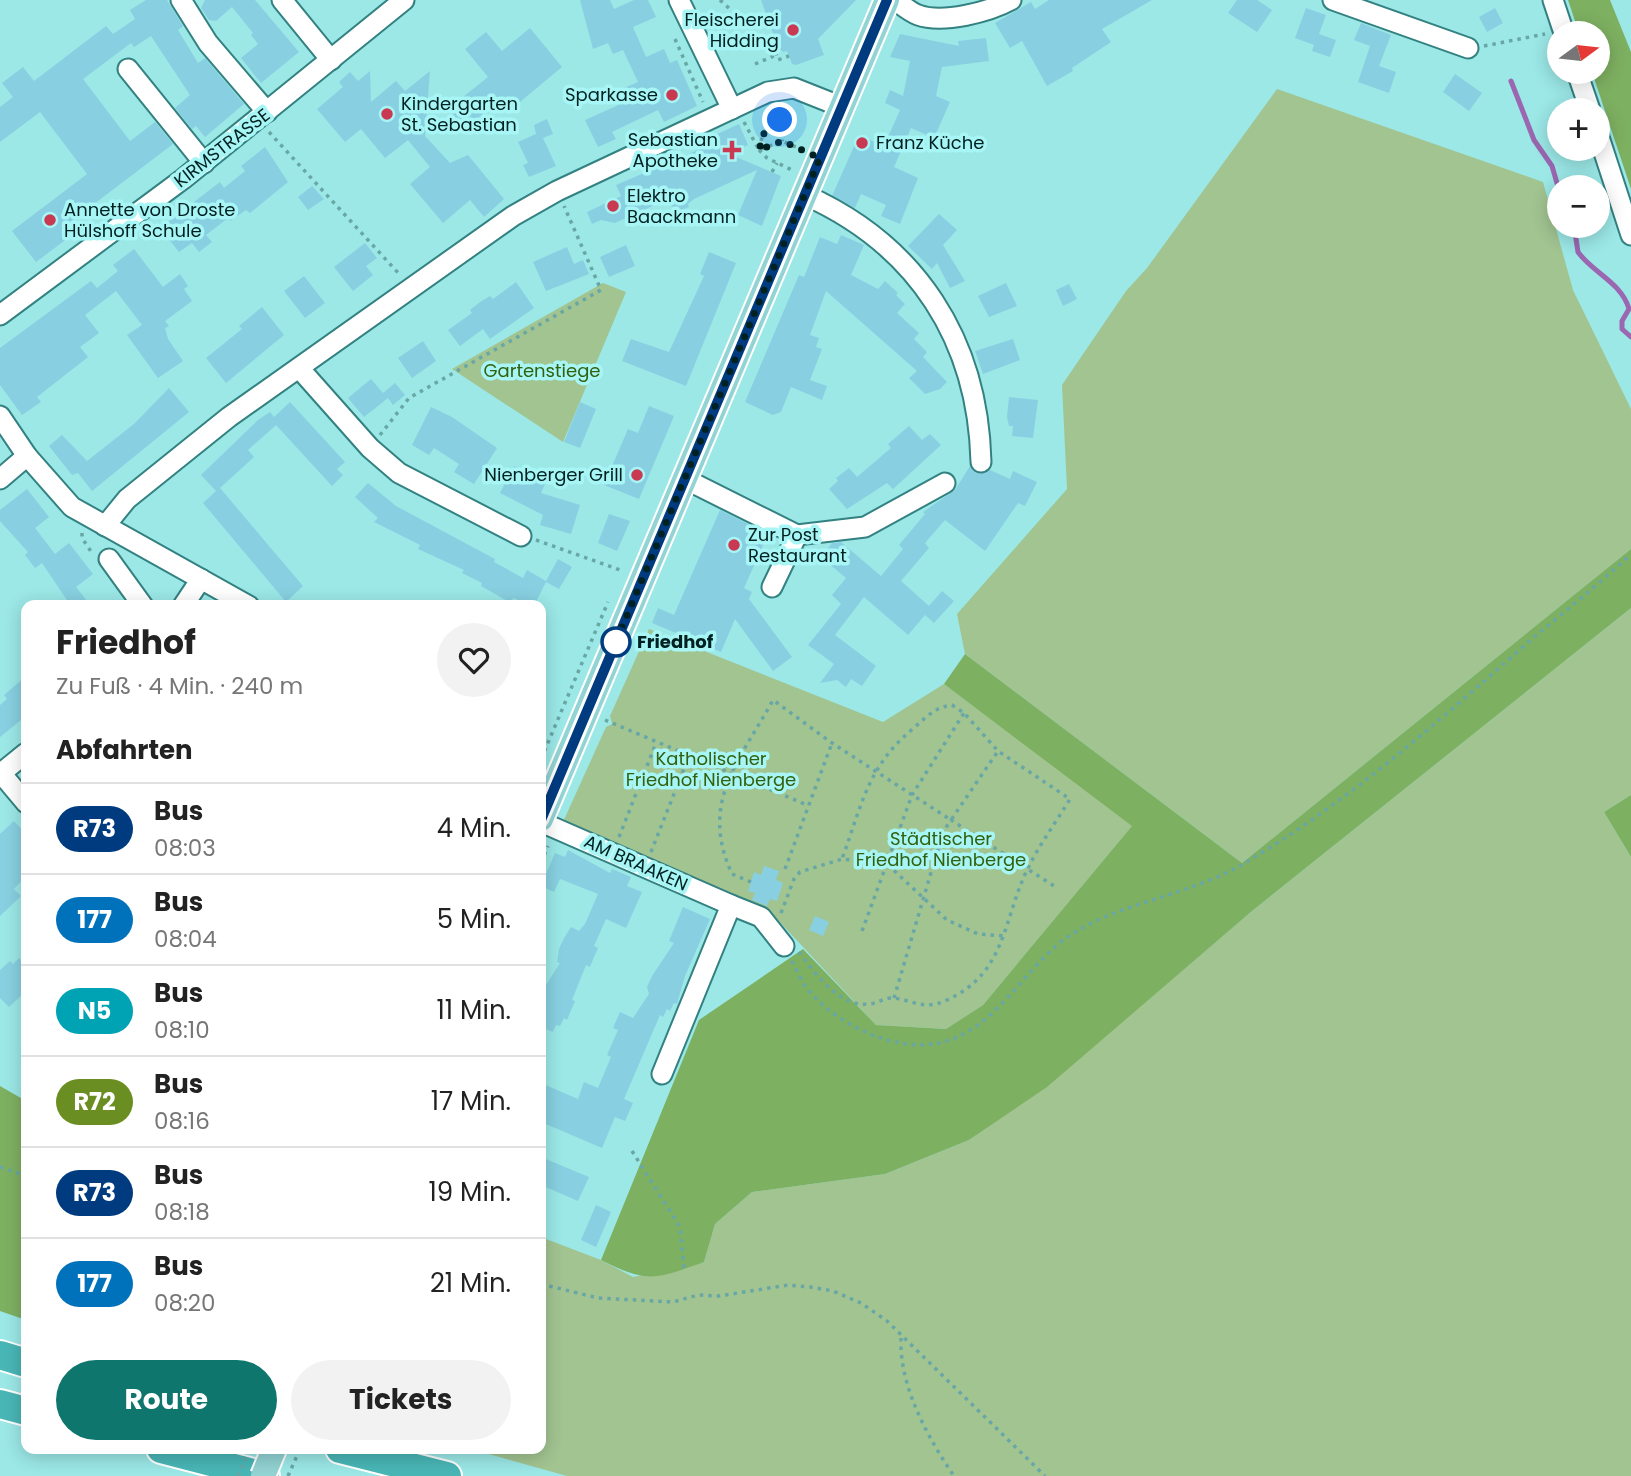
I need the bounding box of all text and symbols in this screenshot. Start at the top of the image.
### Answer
place label: Fleischerei Hidding [685,7,779,53]
north arrow [1547,21,1610,84]
map controls [1547,21,1610,238]
marker: Fleischerei Hidding [785,22,801,38]
place label: Sparkasse [565,82,658,107]
marker: Sparkasse [664,87,680,103]
place label: Kindergarten St. Sebastian [401,91,518,137]
button: + [1547,98,1610,161]
street label: KIRMSTRASSE [169,102,275,193]
your location [762,102,797,137]
marker: Kindergarten St. Sebastian [379,106,395,122]
place label: Sebastian Apotheke [628,127,718,173]
place label: Franz Küche [876,130,984,155]
marker: Franz Küche [854,135,870,151]
marker: Sebastian Apotheke [724,142,740,158]
button: − [1547,175,1610,238]
place label: Elektro Baackmann [627,183,736,229]
place label: Annette von Droste Hülshoff Schule [64,197,235,243]
marker: Elektro Baackmann [605,198,621,214]
marker: Annette von Droste Hülshoff Schule [42,212,58,228]
park label: Gartenstiege [484,358,600,383]
place label: Nienberger Grill [484,462,623,487]
marker: Nienberger Grill [629,467,645,483]
place label: Zur Post Restaurant [748,522,847,568]
marker: Zur Post Restaurant [726,537,742,553]
text: Friedhof [56,619,196,666]
button: heart [437,623,511,697]
marker: Friedhof [601,627,631,657]
place label: Friedhof [637,629,714,654]
text: Zu Fuß · 4 Min. · 240 m [56,670,303,702]
text: Abfahrten [56,732,193,768]
park label: Katholischer Friedhof Nienberge [626,746,796,792]
text: Bus [154,793,203,829]
text: 4 Min. [437,810,511,846]
text: R73 [73,812,116,845]
park label: Städtischer Friedhof Nienberge [856,826,1026,872]
street label: AM BRAAKEN [580,828,692,897]
text: 08:03 [154,832,216,864]
text: Bus [154,884,203,920]
text: 5 Min. [437,901,511,937]
text: 177 [77,903,112,936]
text: 08:04 [154,923,217,955]
text: Bus [154,975,203,1011]
text: 11 Min. [437,992,511,1028]
text: N5 [78,994,111,1027]
text: 08:10 [154,1014,210,1046]
text: Bus [154,1066,203,1102]
text: 17 Min. [431,1083,511,1119]
text: R72 [73,1085,116,1118]
text: 08:16 [154,1105,210,1137]
text: Bus [154,1157,203,1193]
text: 19 Min. [428,1174,511,1210]
text: R73 [73,1176,116,1209]
text: 08:18 [154,1196,210,1228]
text: Bus [154,1248,203,1284]
text: 21 Min. [430,1265,511,1301]
text: 177 [77,1267,112,1300]
text: 08:20 [154,1287,216,1319]
button: Route [56,1360,277,1440]
button: Tickets [291,1360,511,1440]

